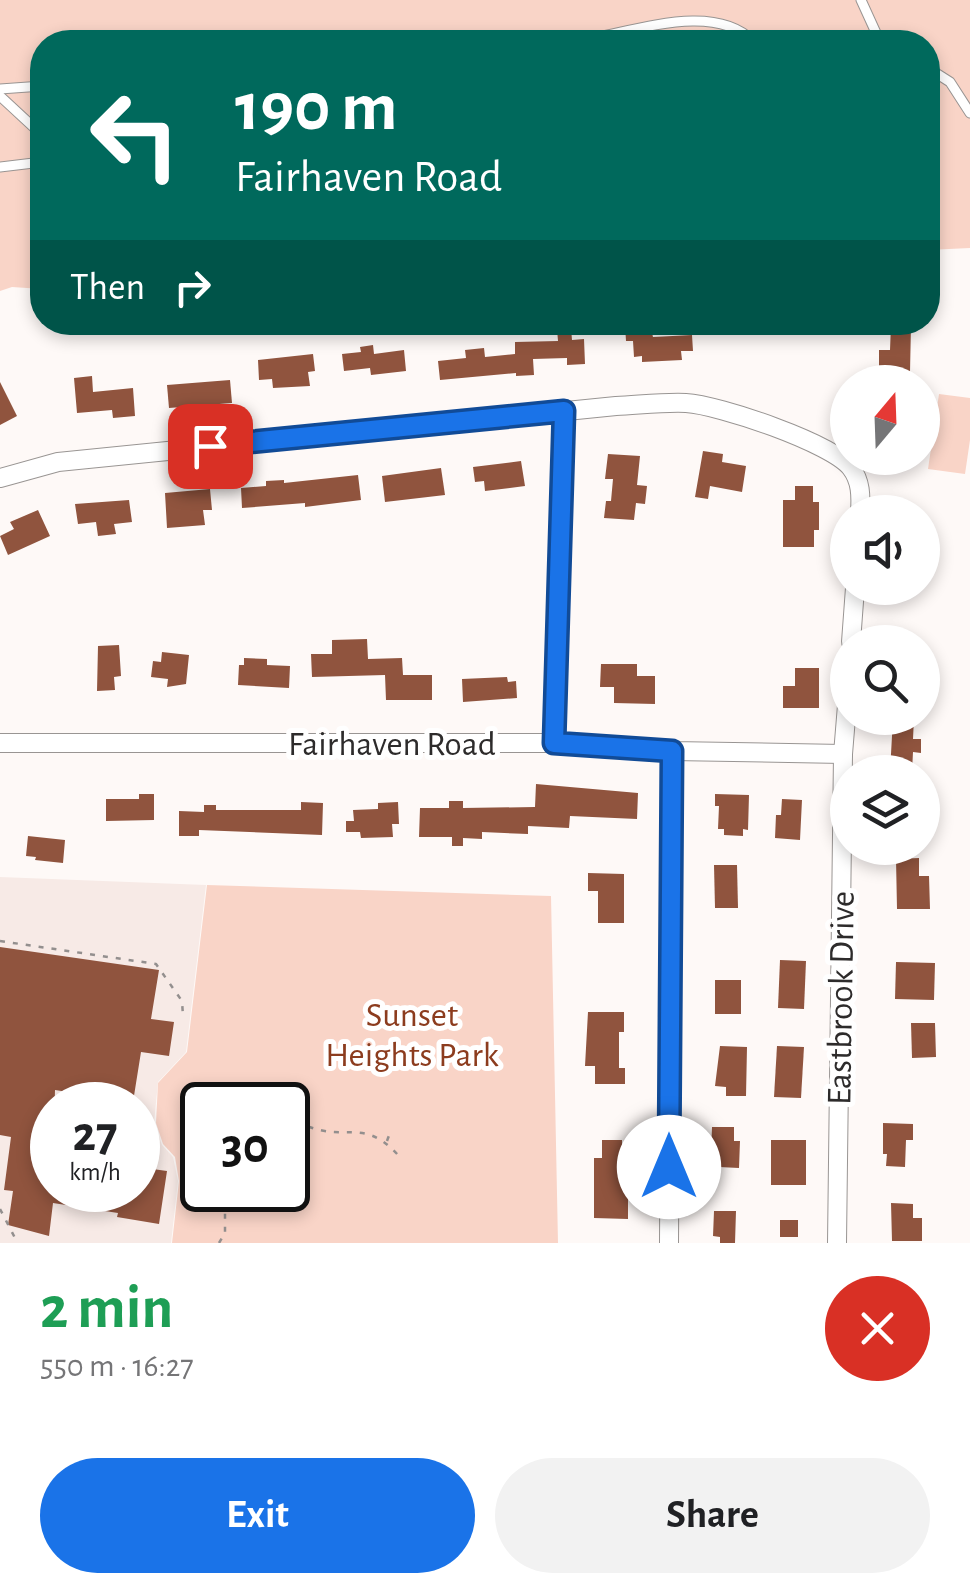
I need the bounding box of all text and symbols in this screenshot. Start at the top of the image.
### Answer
icon: left [70,70,200,200]
text: 190 m [235,73,398,143]
text: Fairhaven Road [235,155,502,200]
icon: right [165,260,220,315]
text: Then [70,269,145,307]
north arrow [830,365,940,475]
map controls [830,365,940,865]
pin [168,404,253,489]
icon: arrive [183,419,238,474]
button: sound [830,495,940,605]
button: search [830,625,940,735]
street label: Fairhaven Road [288,727,496,762]
button: layers [830,755,940,865]
street label: Eastbrook Drive [822,891,861,1105]
park label: Sunset Heights Park [325,998,499,1073]
speed limit sign: 30 [180,1082,310,1212]
text: 27 [72,1110,118,1160]
position arrow [617,1115,721,1219]
text: km/h [69,1160,121,1185]
button: close [825,1276,930,1381]
text: 2 min [40,1279,173,1339]
text: 550 m · 16:27 [40,1350,194,1382]
button: Exit [40,1458,475,1573]
button: Share [495,1458,930,1573]

